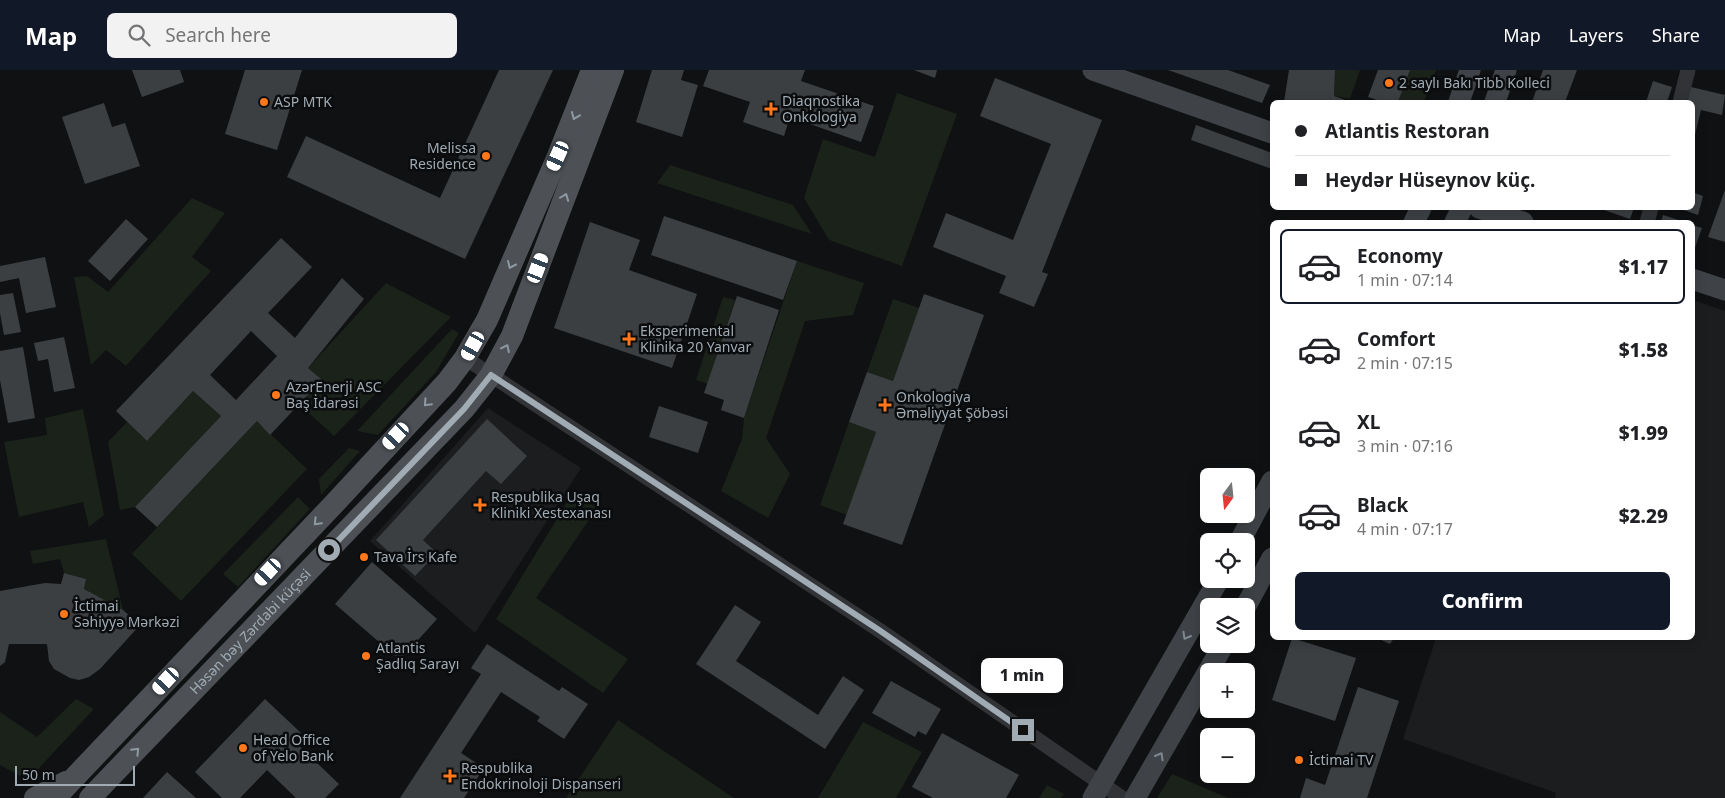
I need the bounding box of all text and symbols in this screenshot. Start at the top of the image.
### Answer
search box [107,13,457,58]
text: Map [25,19,77,52]
icon: search [125,21,153,49]
text: Search here [165,22,271,48]
text: Map [1503,23,1541,47]
text: Layers [1569,23,1624,47]
text: Share [1652,23,1700,47]
place label: 2 saylı Bakı Tibb Kolleci [1399,73,1550,92]
marker: 2 saylı Bakı Tibb Kolleci [1383,77,1395,89]
place label: Diaqnostika Onkologiya [782,91,860,126]
place label: ASP MTK [274,92,332,111]
marker: ASP MTK [258,96,270,108]
marker: Diaqnostika Onkologiya [764,102,778,116]
one-way arrow [570,111,581,120]
text: Atlantis Restoran [1325,118,1490,144]
place label: Melissa Residence [409,138,476,173]
car [545,139,570,173]
marker: Melissa Residence [480,150,492,162]
text: Heydər Hüseynov küç. [1325,167,1535,193]
one-way arrow [559,193,569,202]
text: Economy [1357,243,1443,269]
icon: car [1297,244,1342,289]
car [525,251,550,285]
text: $1.17 [1619,254,1668,280]
one-way arrow [506,260,517,269]
text: 1 min · 07:14 [1357,269,1453,291]
place label: Eksperimental Klinika 20 Yanvar [640,321,751,356]
text: Comfort [1357,326,1436,352]
icon: car [1297,327,1342,372]
car [459,329,486,363]
marker: Eksperimental Klinika 20 Yanvar [622,332,636,346]
text: $1.58 [1619,337,1668,363]
one-way arrow [500,345,510,354]
text: 2 min · 07:15 [1357,352,1453,374]
place label: AzərEnerji ASC Baş İdarəsi [286,377,382,412]
place label: Onkologiya Əməliyyat Şöbəsi [896,387,1008,422]
marker: AzərEnerji ASC Baş İdarəsi [270,389,282,401]
one-way arrow [424,397,433,406]
marker: Onkologiya Əməliyyat Şöbəsi [878,398,892,412]
text: XL [1357,409,1380,435]
icon: car [1297,410,1342,455]
car [380,420,411,452]
text: $1.99 [1619,420,1668,446]
text: 3 min · 07:16 [1357,435,1453,457]
north arrow [1200,468,1255,522]
map controls [1200,468,1255,783]
place label: Respublika Uşaq Kliniki Xestexanası [491,487,611,522]
text: Black [1357,492,1408,518]
icon: car [1297,493,1342,538]
marker: Respublika Uşaq Kliniki Xestexanası [473,498,487,512]
text: $2.29 [1619,503,1668,529]
one-way arrow [314,516,323,525]
text: 4 min · 07:17 [1357,518,1453,540]
button: locate [1200,533,1255,588]
route start [318,539,340,561]
place label: Tava İrs Kafe [374,547,457,566]
marker: Tava İrs Kafe [358,551,370,563]
car [252,556,283,588]
street label: Həsən bəy Zərdabi küçəsi [185,564,315,698]
button: Confirm [1295,572,1670,630]
place label: İctimai Səhiyyə Mərkəzi [74,596,180,631]
button: layers [1200,598,1255,653]
marker: İctimai Səhiyyə Mərkəzi [58,608,70,620]
one-way arrow [1182,631,1192,640]
place label: Atlantis Şadlıq Sarayı [376,638,459,673]
marker: Atlantis Şadlıq Sarayı [360,650,372,662]
callout: 1 min [982,658,1064,692]
button: + [1200,663,1255,718]
text: 1 min [1000,664,1044,686]
car [150,665,181,697]
route end [1012,719,1034,741]
button: − [1200,728,1255,783]
place label: Head Office of Yelo Bank [253,730,334,765]
marker: Head Office of Yelo Bank [237,742,249,754]
one-way arrow [130,747,139,756]
place label: İctimai TV [1309,750,1374,769]
one-way arrow [1154,752,1164,761]
marker: İctimai TV [1293,754,1305,766]
place label: Respublika Endokrinoloji Dispanseri [461,758,621,793]
scale bar [15,763,135,786]
text: 50 m [22,765,55,784]
marker: Respublika Endokrinoloji Dispanseri [443,769,457,783]

